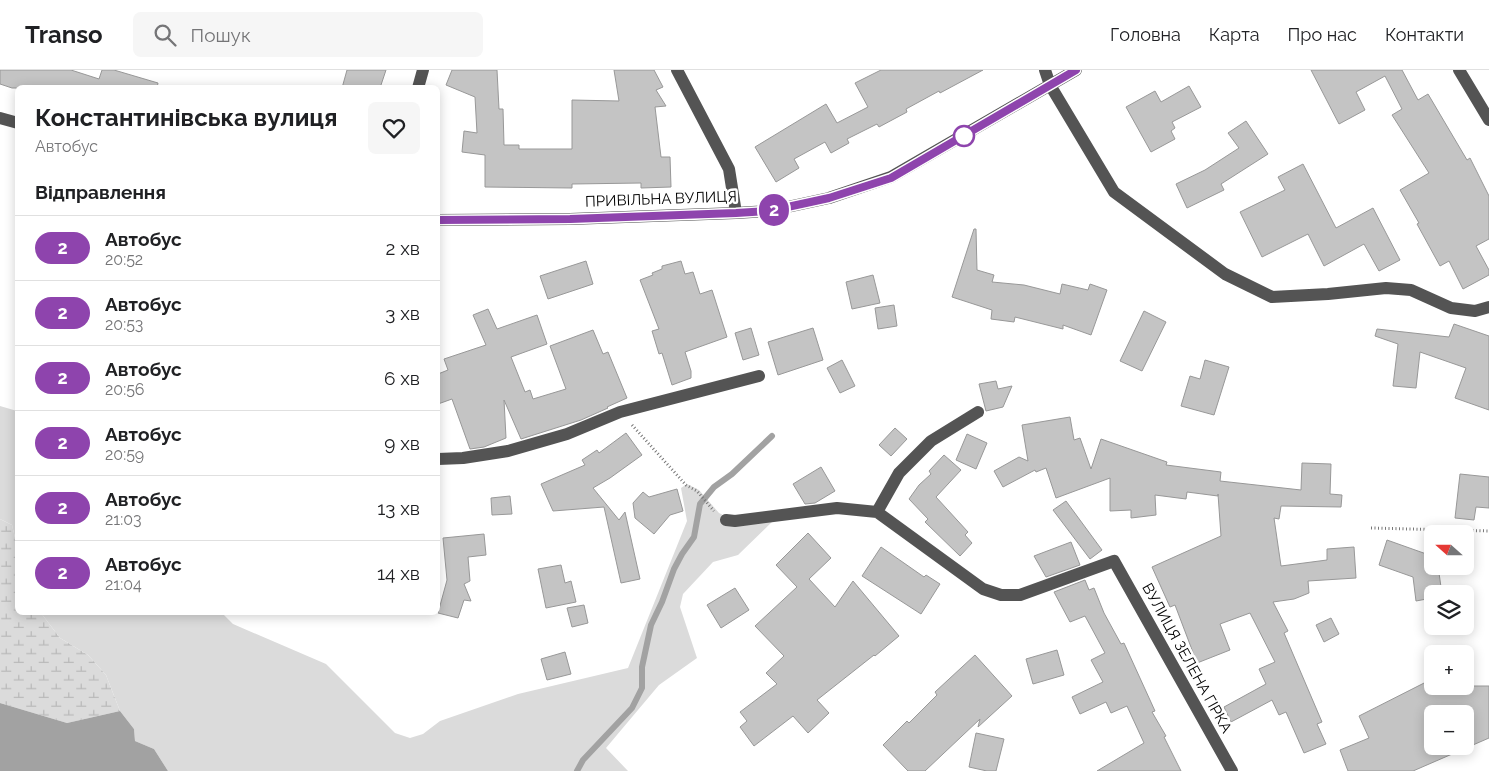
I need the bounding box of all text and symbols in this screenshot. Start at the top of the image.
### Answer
search box [133,12,483,57]
text: Transo [25,20,103,49]
icon: search [151,21,179,49]
text: Пошук [191,24,251,46]
text: Головна [1110,24,1181,45]
text: Карта [1209,24,1260,45]
text: Про нас [1288,24,1357,45]
text: Контакти [1385,24,1464,45]
button: heart [368,102,420,154]
text: Константинівська вулиця [35,103,338,132]
unlabelled marker [953,125,975,147]
text: Автобус [35,137,98,156]
text: Відправлення [35,181,166,203]
street label: ПРИВІЛЬНА ВУЛИЦЯ [585,187,737,211]
line badge: 2 [758,194,790,226]
text: 2 [769,199,779,220]
text: Автобус [105,228,182,250]
text: 2 [57,237,68,258]
text: 2 хв [386,237,420,259]
text: 20:52 [105,250,143,269]
text: Автобус [105,293,182,315]
text: 2 [57,302,68,323]
text: 3 хв [385,302,420,324]
text: 20:53 [105,315,143,334]
text: Автобус [105,358,182,380]
text: 2 [57,367,68,388]
text: 6 хв [384,367,420,389]
text: 20:56 [105,380,145,399]
text: Автобус [105,423,182,445]
text: 2 [57,432,68,453]
text: 9 хв [384,432,420,454]
text: 20:59 [105,445,144,464]
text: Автобус [105,488,182,510]
text: 2 [57,497,68,518]
text: 13 хв [377,497,420,519]
text: 21:03 [105,510,142,529]
north arrow [1424,525,1474,575]
map controls [1424,525,1474,755]
text: Автобус [105,553,182,575]
text: 2 [57,562,68,583]
text: 14 хв [377,562,420,584]
text: 21:04 [105,575,142,594]
street label: ВУЛИЦЯ ЗЕЛЕНА ГІРКА [1138,580,1236,736]
button: layers [1424,585,1474,635]
button: + [1424,645,1474,695]
button: − [1424,705,1474,755]

